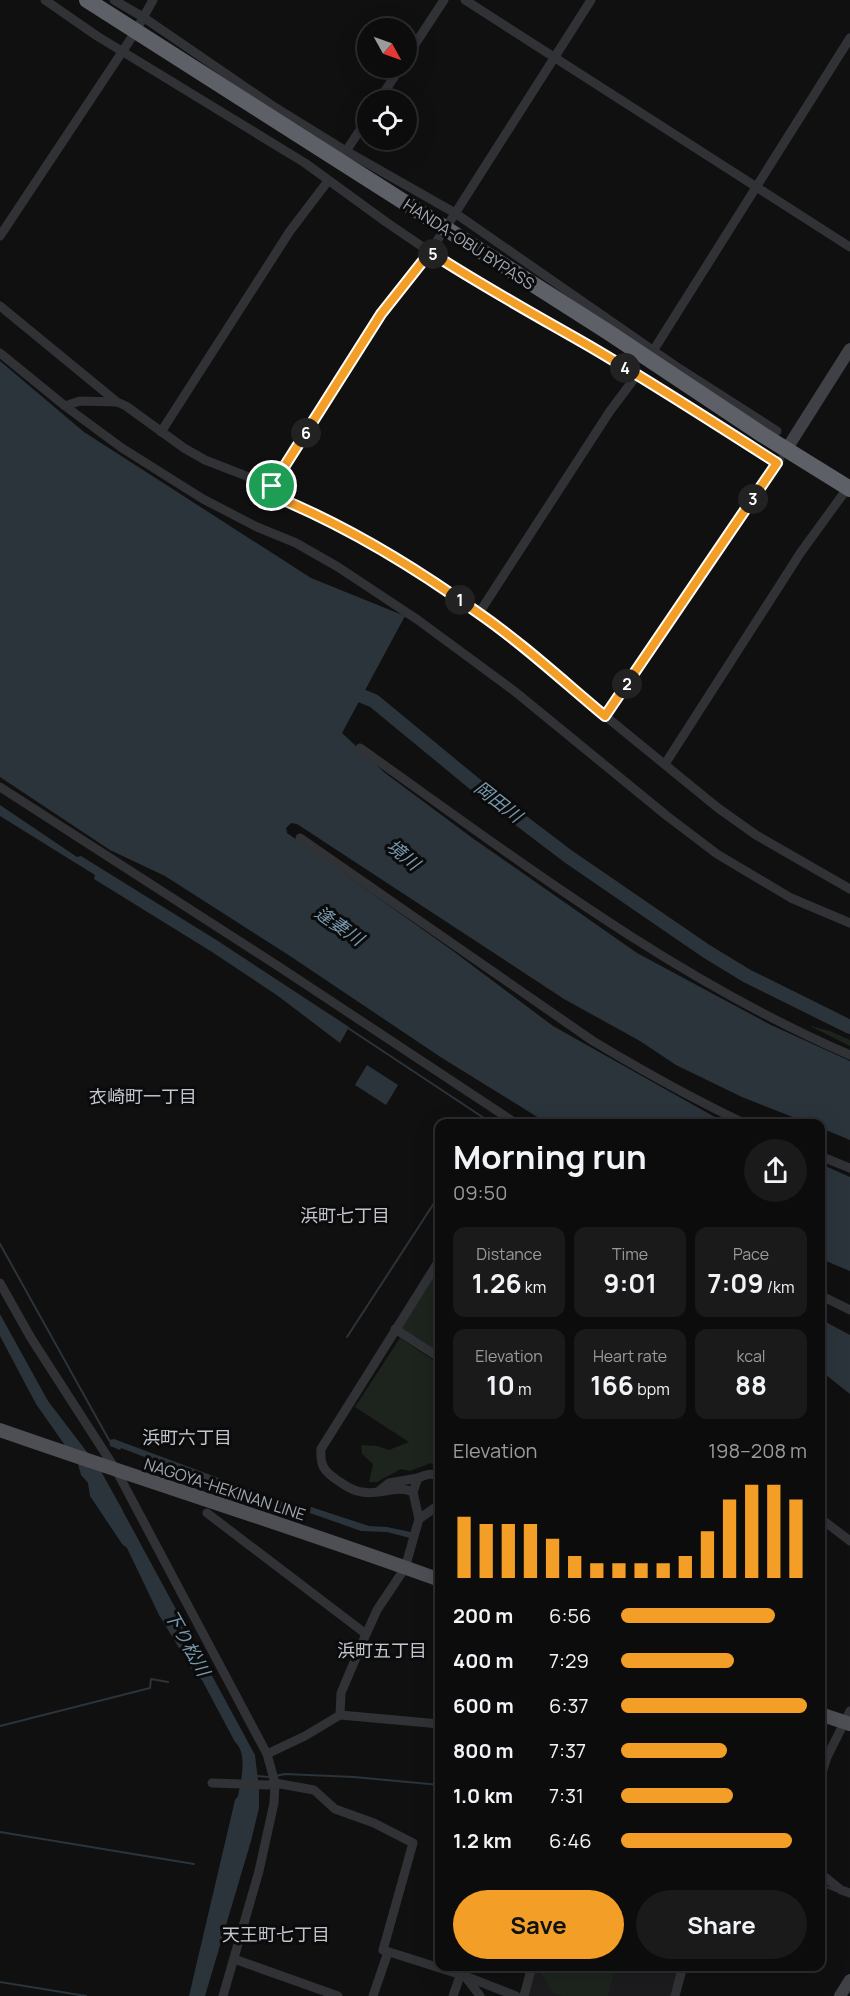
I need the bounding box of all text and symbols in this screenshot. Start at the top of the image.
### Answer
north arrow [357,18,417,78]
map controls [357,18,417,150]
button: locate [357,90,417,150]
street label: HANDA-OBU BYPASS [399,193,539,295]
pin: 5 [418,239,448,269]
text: 5 [428,243,438,265]
pin: 4 [610,353,640,383]
text: 4 [620,357,630,379]
pin: 6 [291,418,321,448]
text: 6 [301,422,311,444]
pin [246,460,297,511]
icon: arrive [255,469,288,502]
pin: 3 [738,484,768,514]
text: 3 [748,488,758,510]
pin: 1 [445,585,475,615]
text: 1 [456,589,464,611]
pin: 2 [612,669,642,699]
text: 2 [622,673,632,695]
water label: 岡田川 [470,775,529,829]
water label: 境川 [382,834,427,876]
water label: 逢妻川 [311,900,370,952]
district label: 衣崎町一丁目 [89,1084,197,1108]
text: Morning run [453,1134,647,1179]
button: share [744,1139,807,1202]
text: 09:50 [453,1179,507,1206]
district label: 浜町七丁目 [300,1203,390,1227]
text: Distance [476,1243,542,1265]
text: Time [612,1243,648,1265]
text: Pace [733,1243,769,1265]
text: 1.26 [472,1265,522,1301]
text: 9:01 [603,1265,657,1301]
text: 7:09 [708,1265,764,1301]
text: km [522,1276,546,1298]
text: /km [764,1276,794,1298]
text: Elevation [475,1345,543,1367]
text: Heart rate [593,1345,667,1367]
text: kcal [736,1345,766,1367]
text: 10 [486,1367,515,1403]
text: 166 [590,1367,634,1403]
text: 88 [735,1367,767,1403]
text: m [515,1378,532,1400]
text: bpm [634,1378,670,1400]
district label: 浜町六丁目 [142,1425,232,1449]
text: Elevation [453,1437,537,1464]
text: 198–208 m [708,1437,807,1464]
street label: NAGOYA-HEKINAN LINE [142,1453,308,1525]
text: 200 m [453,1602,513,1629]
text: 6:56 [549,1602,591,1629]
water label: 下り松川 [160,1605,217,1682]
district label: 浜町五丁目 [337,1638,427,1662]
text: 400 m [453,1647,513,1674]
text: 7:29 [549,1647,589,1674]
text: 600 m [453,1692,514,1719]
text: 6:37 [549,1692,589,1719]
text: 800 m [453,1737,514,1764]
text: 7:37 [549,1737,586,1764]
text: 1.0 km [453,1782,513,1809]
text: 7:31 [549,1782,584,1809]
text: 1.2 km [453,1827,512,1854]
text: 6:46 [549,1827,592,1854]
button: Save [453,1890,624,1959]
button: Share [636,1890,807,1959]
district label: 天王町七丁目 [222,1922,330,1946]

